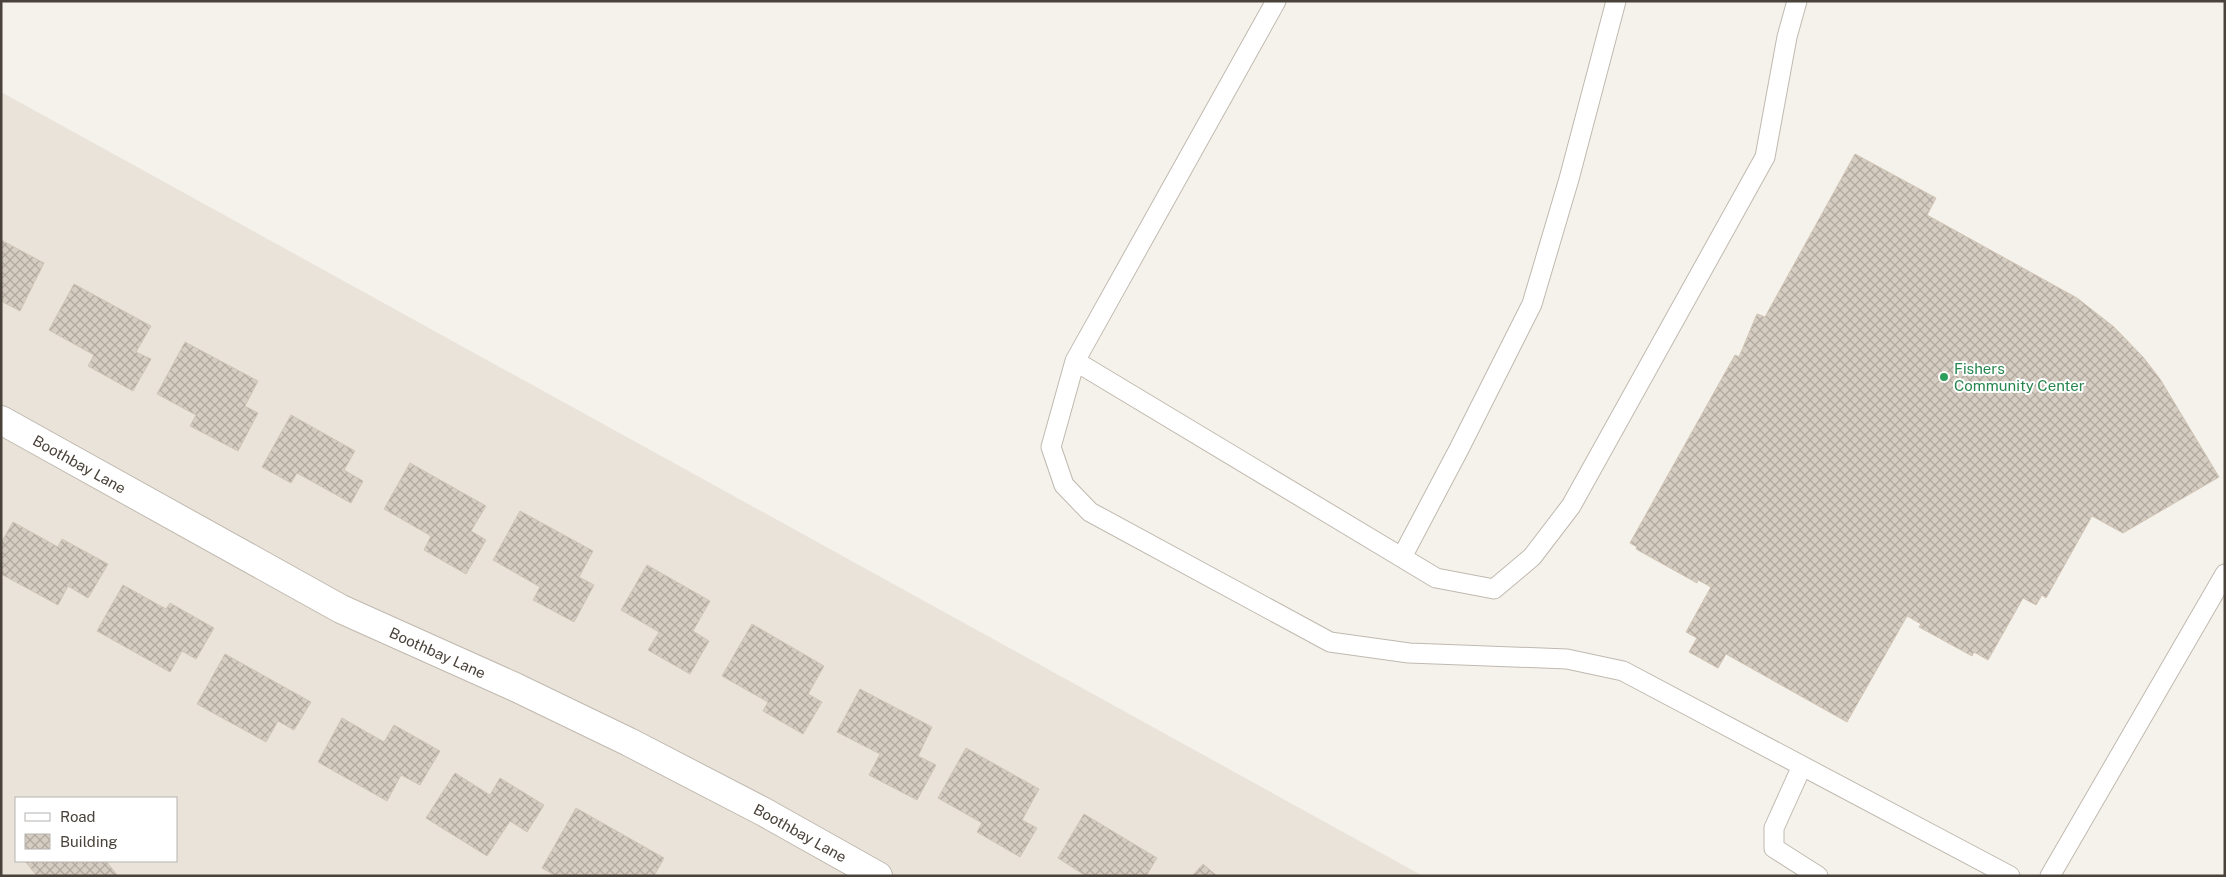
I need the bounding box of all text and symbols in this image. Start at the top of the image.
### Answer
place label: Fishers Community Center [1954,360,2085,394]
marker: Fishers Community Center [1938,371,1950,383]
street label: Boothbay Lane [30,431,129,496]
street label: Boothbay Lane [387,623,488,681]
legend [15,797,178,862]
street label: Boothbay Lane [751,800,850,865]
text: Road [60,808,96,825]
text: Building [60,833,118,850]

